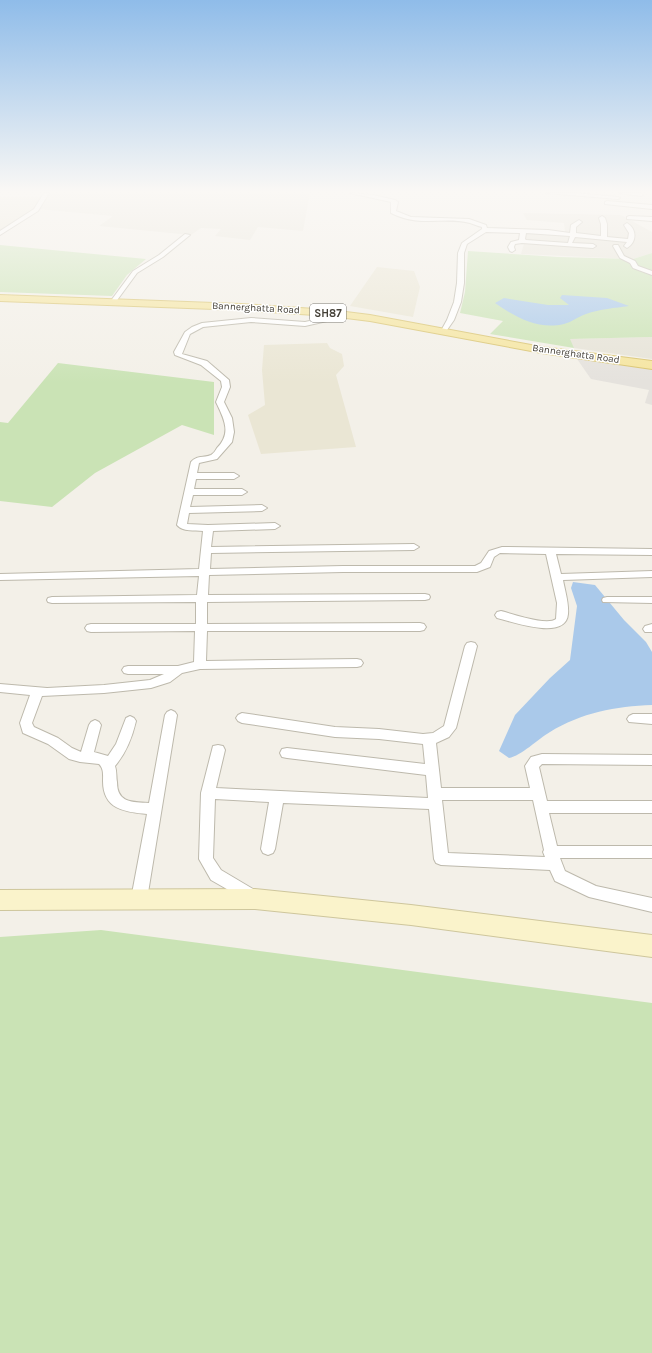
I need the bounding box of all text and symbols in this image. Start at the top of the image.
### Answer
street label: Bannerghatta Road [212,300,300,316]
road number: SH87 [310,304,346,322]
street label: Bannerghatta Road [532,342,620,366]

